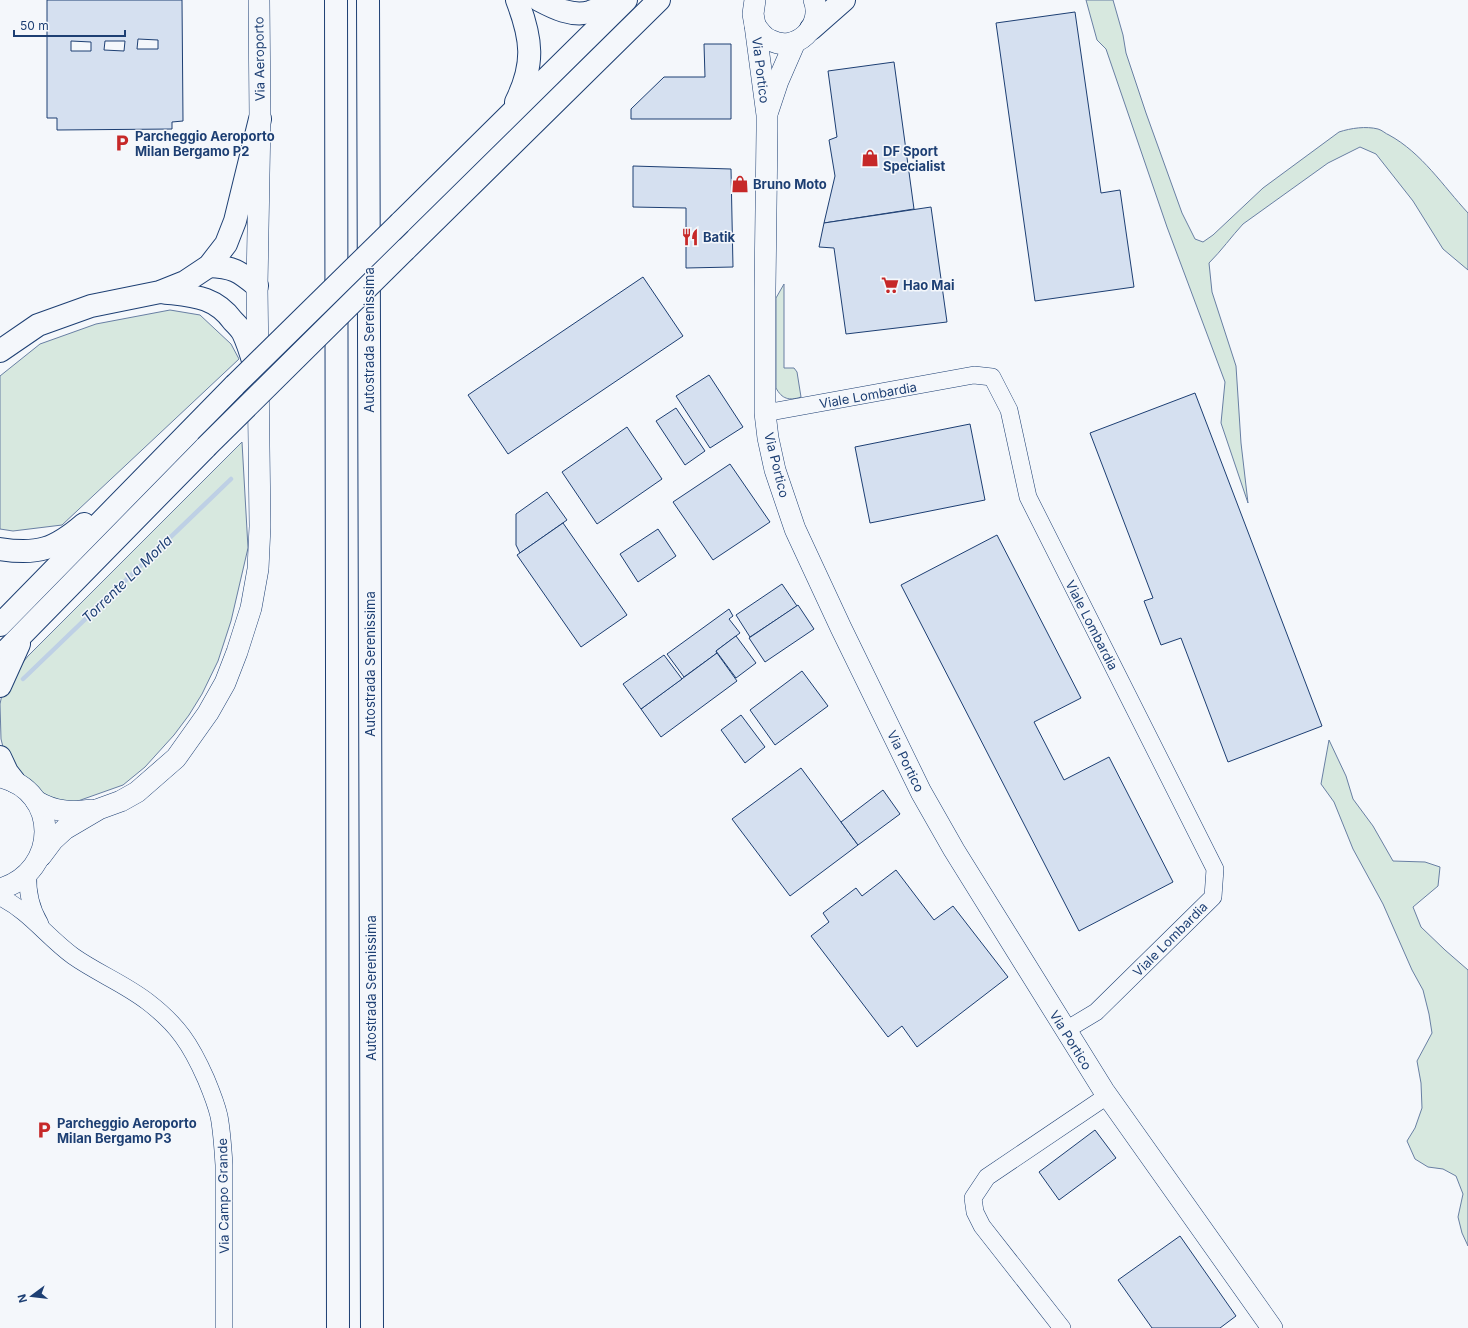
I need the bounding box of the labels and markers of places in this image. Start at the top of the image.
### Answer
place label: Parcheggio Aeroporto Milan Bergamo P2 [135,128,275,159]
parking icon: Parcheggio Aeroporto Milan Bergamo P2 [112,133,132,153]
place label: DF Sport Specialist [883,143,945,174]
shop icon: DF Sport Specialist [860,148,880,168]
shop icon: Bruno Moto [730,174,750,194]
place label: Bruno Moto [753,176,827,192]
restaurant icon: Batik [680,227,700,247]
place label: Batik [703,229,735,245]
supermarket icon: Hao Mai [880,275,900,295]
place label: Hao Mai [903,277,955,293]
place label: Parcheggio Aeroporto Milan Bergamo P3 [57,1115,197,1146]
parking icon: Parcheggio Aeroporto Milan Bergamo P3 [34,1120,54,1140]

